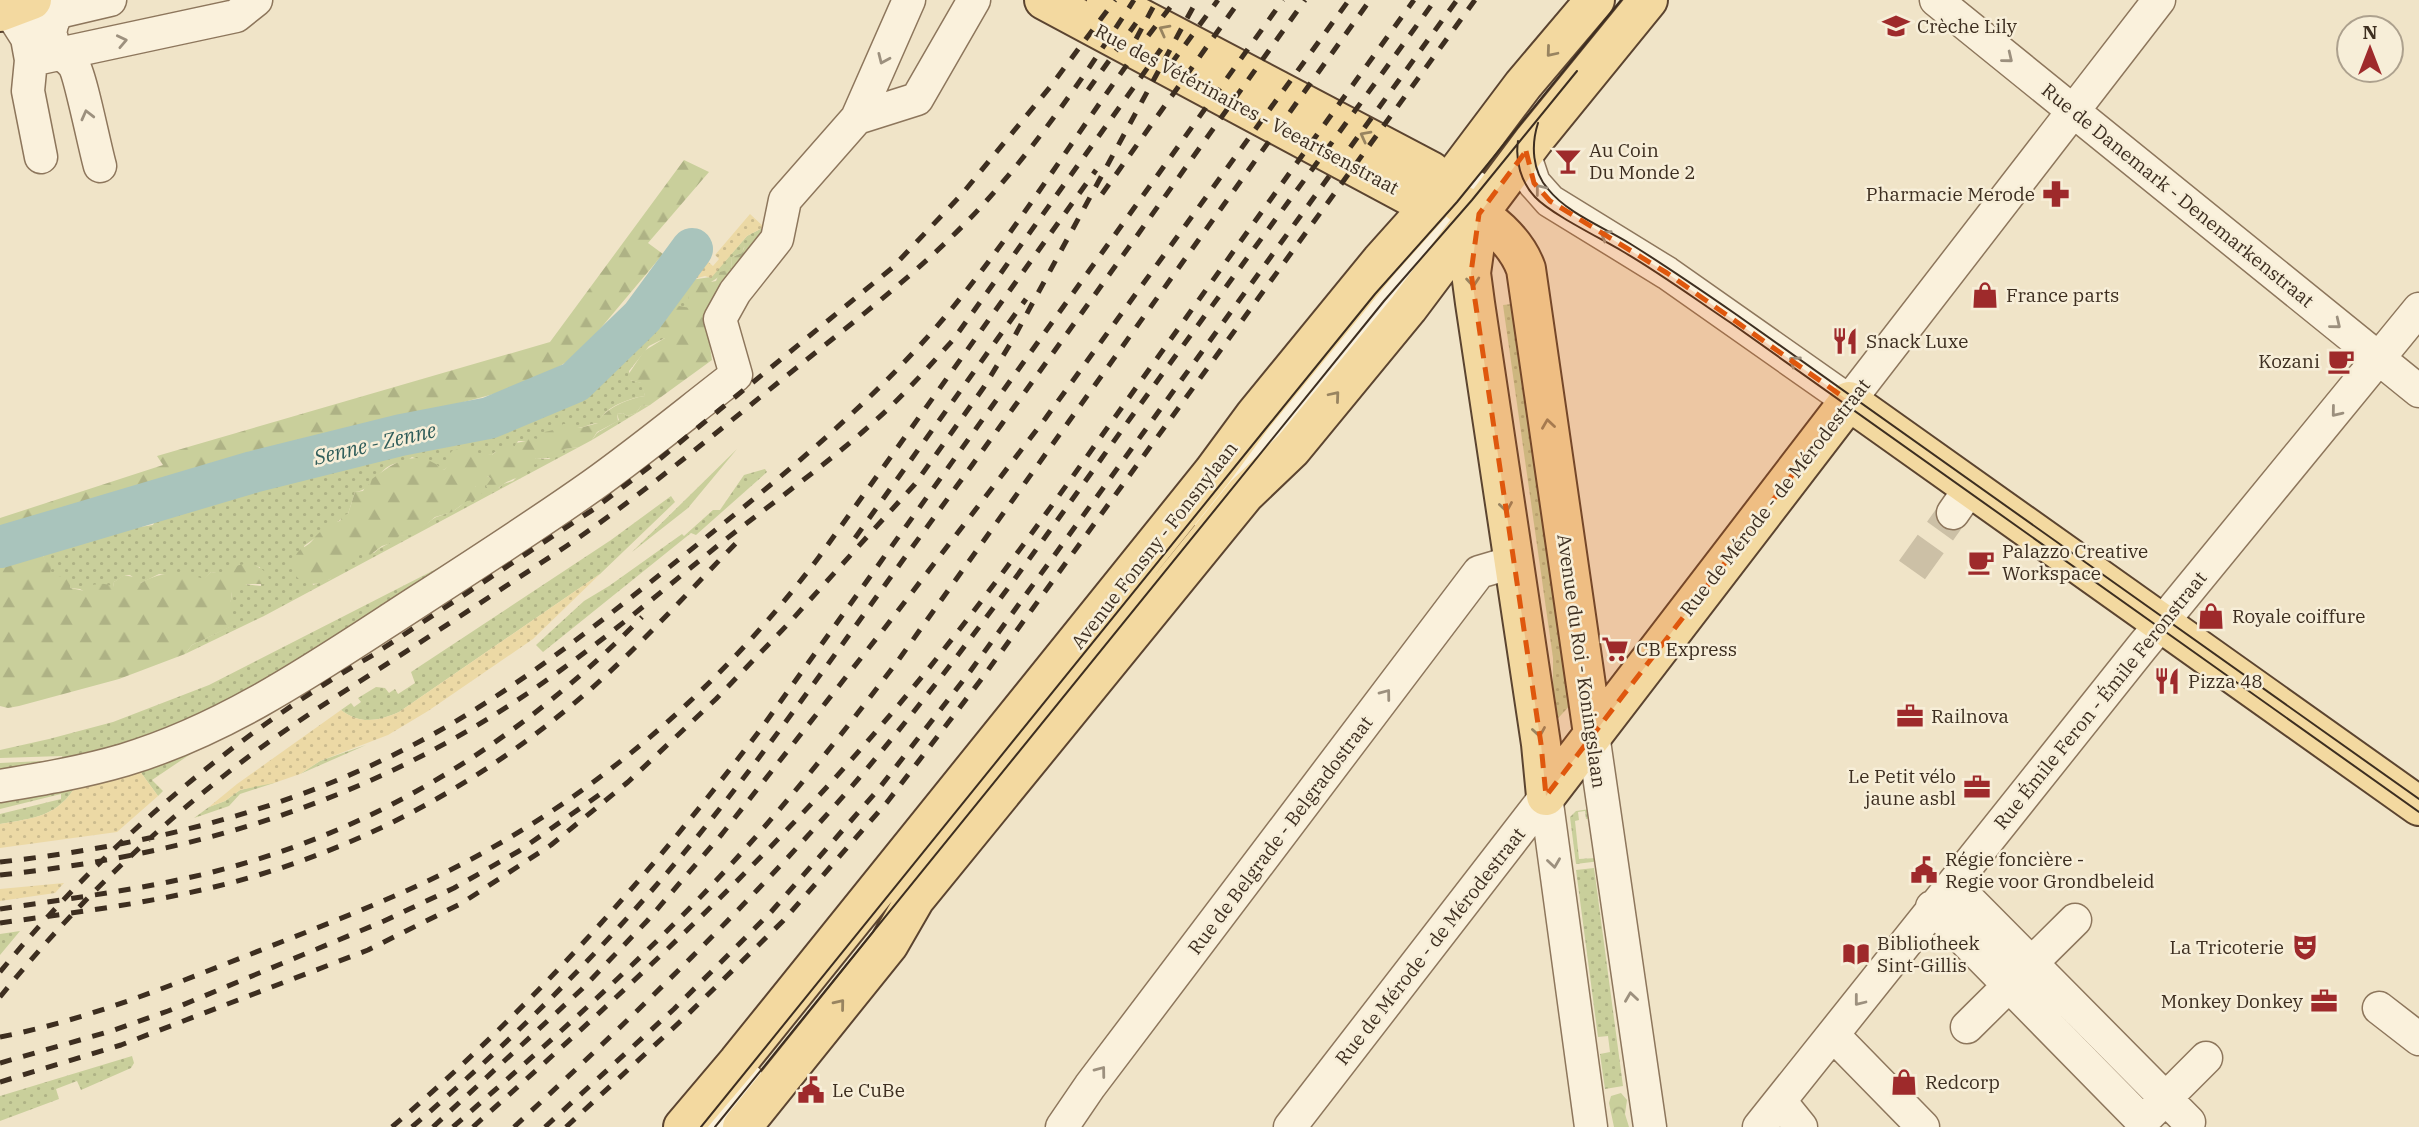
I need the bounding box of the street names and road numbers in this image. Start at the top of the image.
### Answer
street label: Rue des Vétérinaires - Veeartsenstraat [1091,18,1403,200]
street label: Rue de Danemark - Denemarkenstraat [2037,78,2319,312]
street label: Rue de Mérode - de Mérodestraat [1675,373,1875,621]
street label: Avenue Fonsny - Fonsnylaan [1066,436,1242,654]
street label: Avenue du Roi - Koningslaan [1552,532,1612,790]
street label: Rue Émile Feron - Émile Feronstraat [1988,566,2212,834]
street label: Rue de Belgrade - Belgradostraat [1182,711,1378,959]
street label: Rue de Mérode - de Mérodestraat [1330,822,1530,1070]

